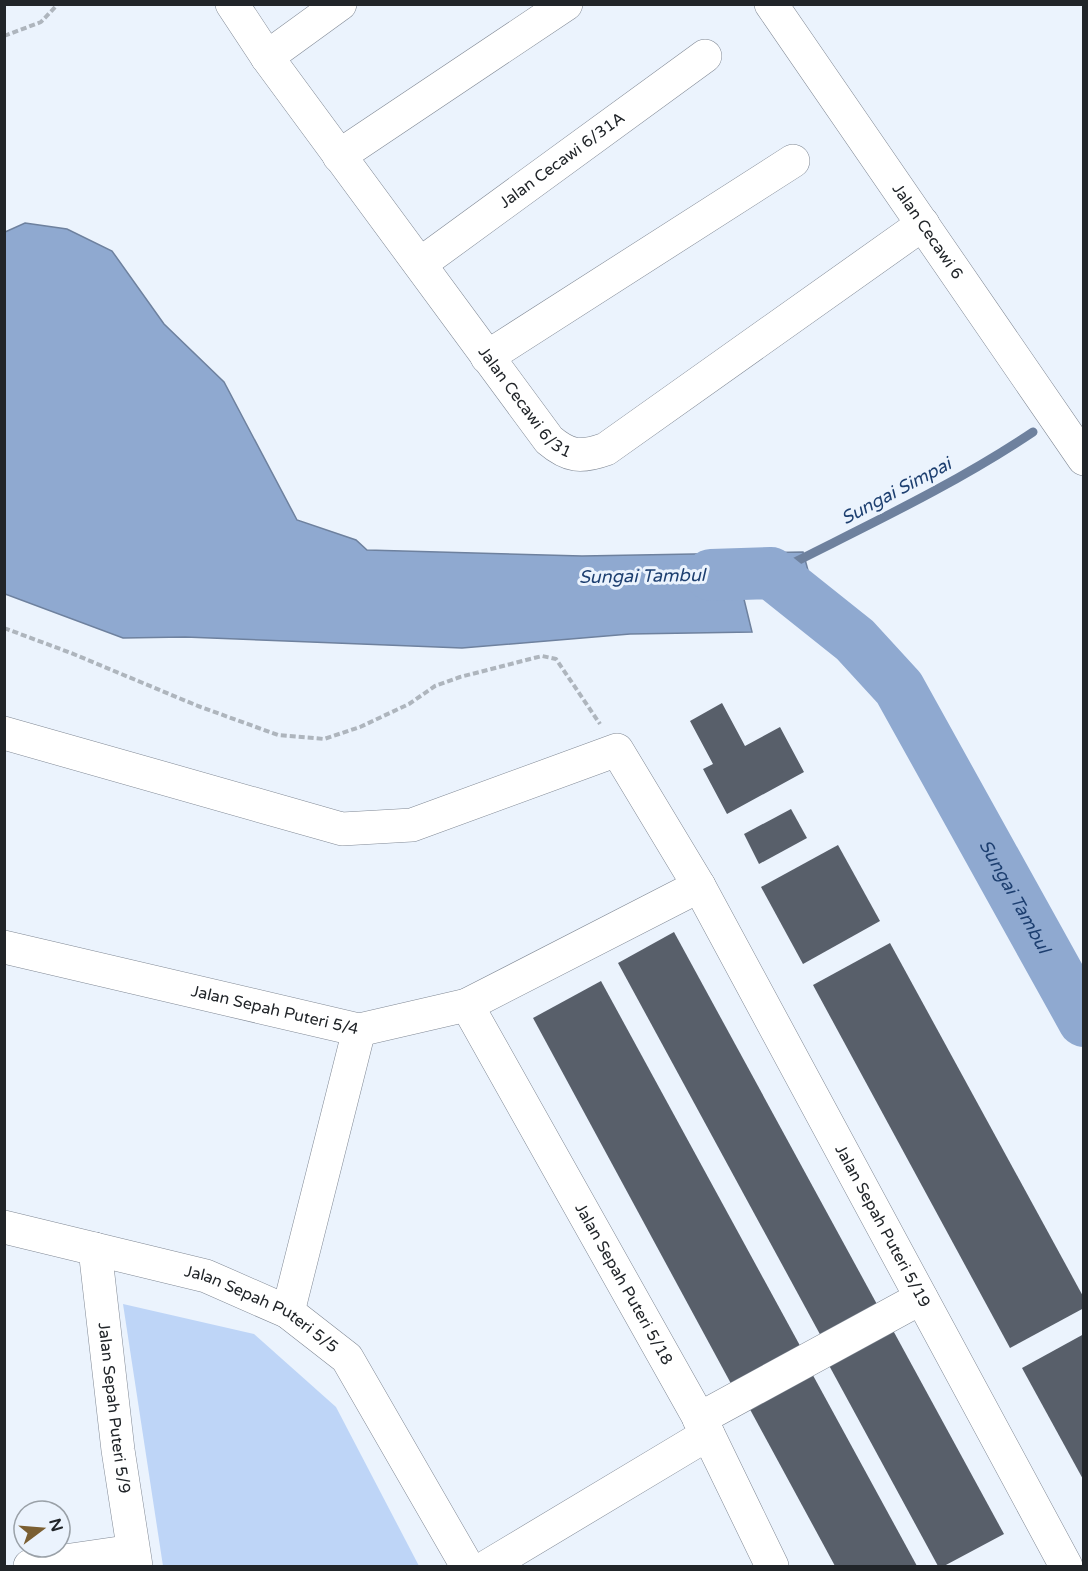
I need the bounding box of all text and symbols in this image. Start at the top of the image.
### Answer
street label: Jalan Cecawi 6/31A [495,108,629,213]
street label: Jalan Cecawi 6 [888,180,967,283]
street label: Jalan Cecawi 6/31 [474,343,575,463]
water label: Sungai Simpai [837,452,957,529]
water label: Sungai Tambul [579,564,708,588]
water label: Sungai Tambul [974,836,1056,959]
street label: Jalan Sepah Puteri 5/4 [189,981,360,1040]
street label: Jalan Sepah Puteri 5/19 [830,1141,935,1311]
street label: Jalan Sepah Puteri 5/18 [570,1200,677,1368]
street label: Jalan Sepah Puteri 5/5 [182,1261,342,1357]
street label: Jalan Sepah Puteri 5/9 [93,1321,135,1495]
north arrow [12,1499,72,1559]
text: N [44,1516,67,1534]

